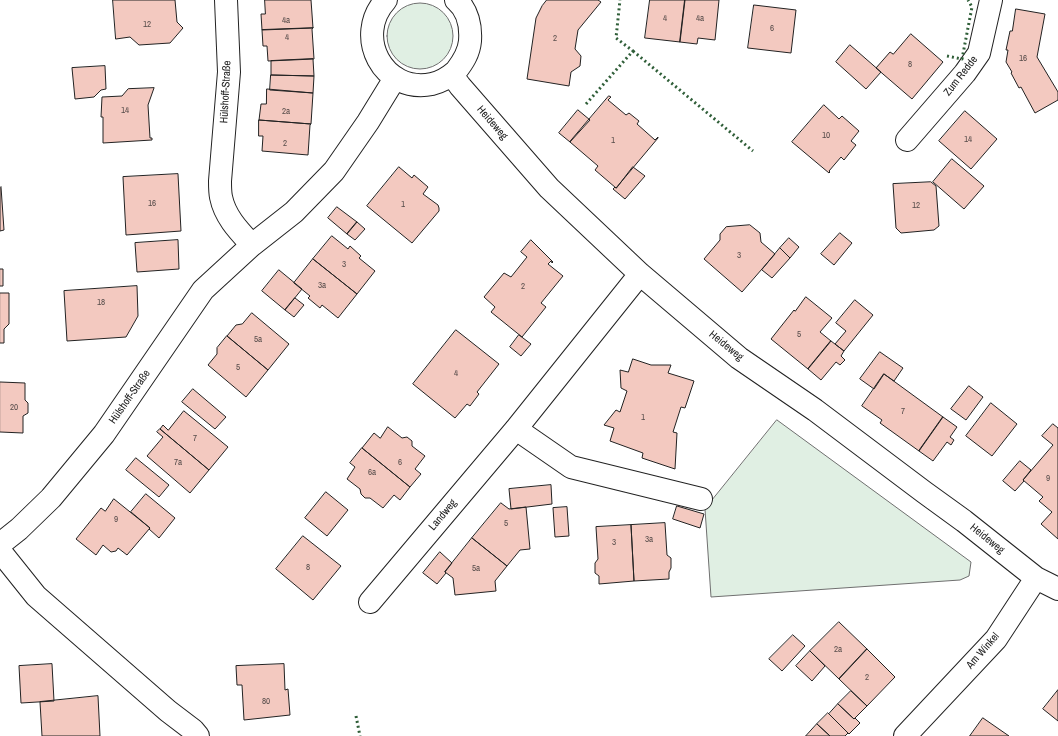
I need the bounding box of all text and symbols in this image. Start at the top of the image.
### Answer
house number: 4 [663,14,667,24]
house number: 4a [696,14,704,24]
house number: 4a [282,16,290,26]
house number: 12 [143,20,151,30]
house number: 6 [770,24,774,34]
house number: 4 [285,33,289,43]
house number: 2 [553,34,557,44]
street label: Zum Redde [941,53,981,99]
house number: 16 [1019,54,1027,64]
street label: Hülshoff-Straße [218,60,234,124]
house number: 8 [908,60,912,70]
street label: Heideweg [474,103,510,143]
house number: 14 [121,106,129,116]
house number: 2a [282,107,290,117]
house number: 10 [822,131,830,141]
house number: 14 [964,135,972,145]
house number: 1 [611,136,615,146]
house number: 2 [283,139,287,149]
house number: 16 [148,199,156,209]
house number: 1 [401,200,405,210]
house number: 12 [912,201,920,211]
house number: 3 [737,251,741,261]
house number: 3 [342,260,346,270]
house number: 3a [318,281,326,291]
house number: 2 [521,282,525,292]
house number: 18 [97,298,105,308]
street label: Heideweg [706,328,746,364]
house number: 5 [797,330,801,340]
house number: 5a [254,335,262,345]
house number: 5 [236,363,240,373]
street label: Hülshoff-Straße [107,367,153,427]
house number: 4 [454,369,458,379]
house number: 20 [10,403,18,413]
house number: 7 [901,407,905,417]
house number: 1 [641,413,645,423]
house number: 7 [193,434,197,444]
house number: 7a [174,458,182,468]
house number: 6 [398,458,402,468]
house number: 6a [368,468,376,478]
house number: 9 [1046,474,1050,484]
street label: Landweg [426,497,460,533]
house number: 9 [114,515,118,525]
house number: 5 [504,519,508,529]
street label: Heideweg [967,521,1007,557]
house number: 3a [645,535,653,545]
house number: 3 [612,538,616,548]
house number: 8 [306,563,310,573]
house number: 5a [472,564,480,574]
street label: Am Winkel [964,630,1002,672]
house number: 2a [834,645,842,655]
house number: 2 [865,673,869,683]
house number: 80 [262,697,270,707]

